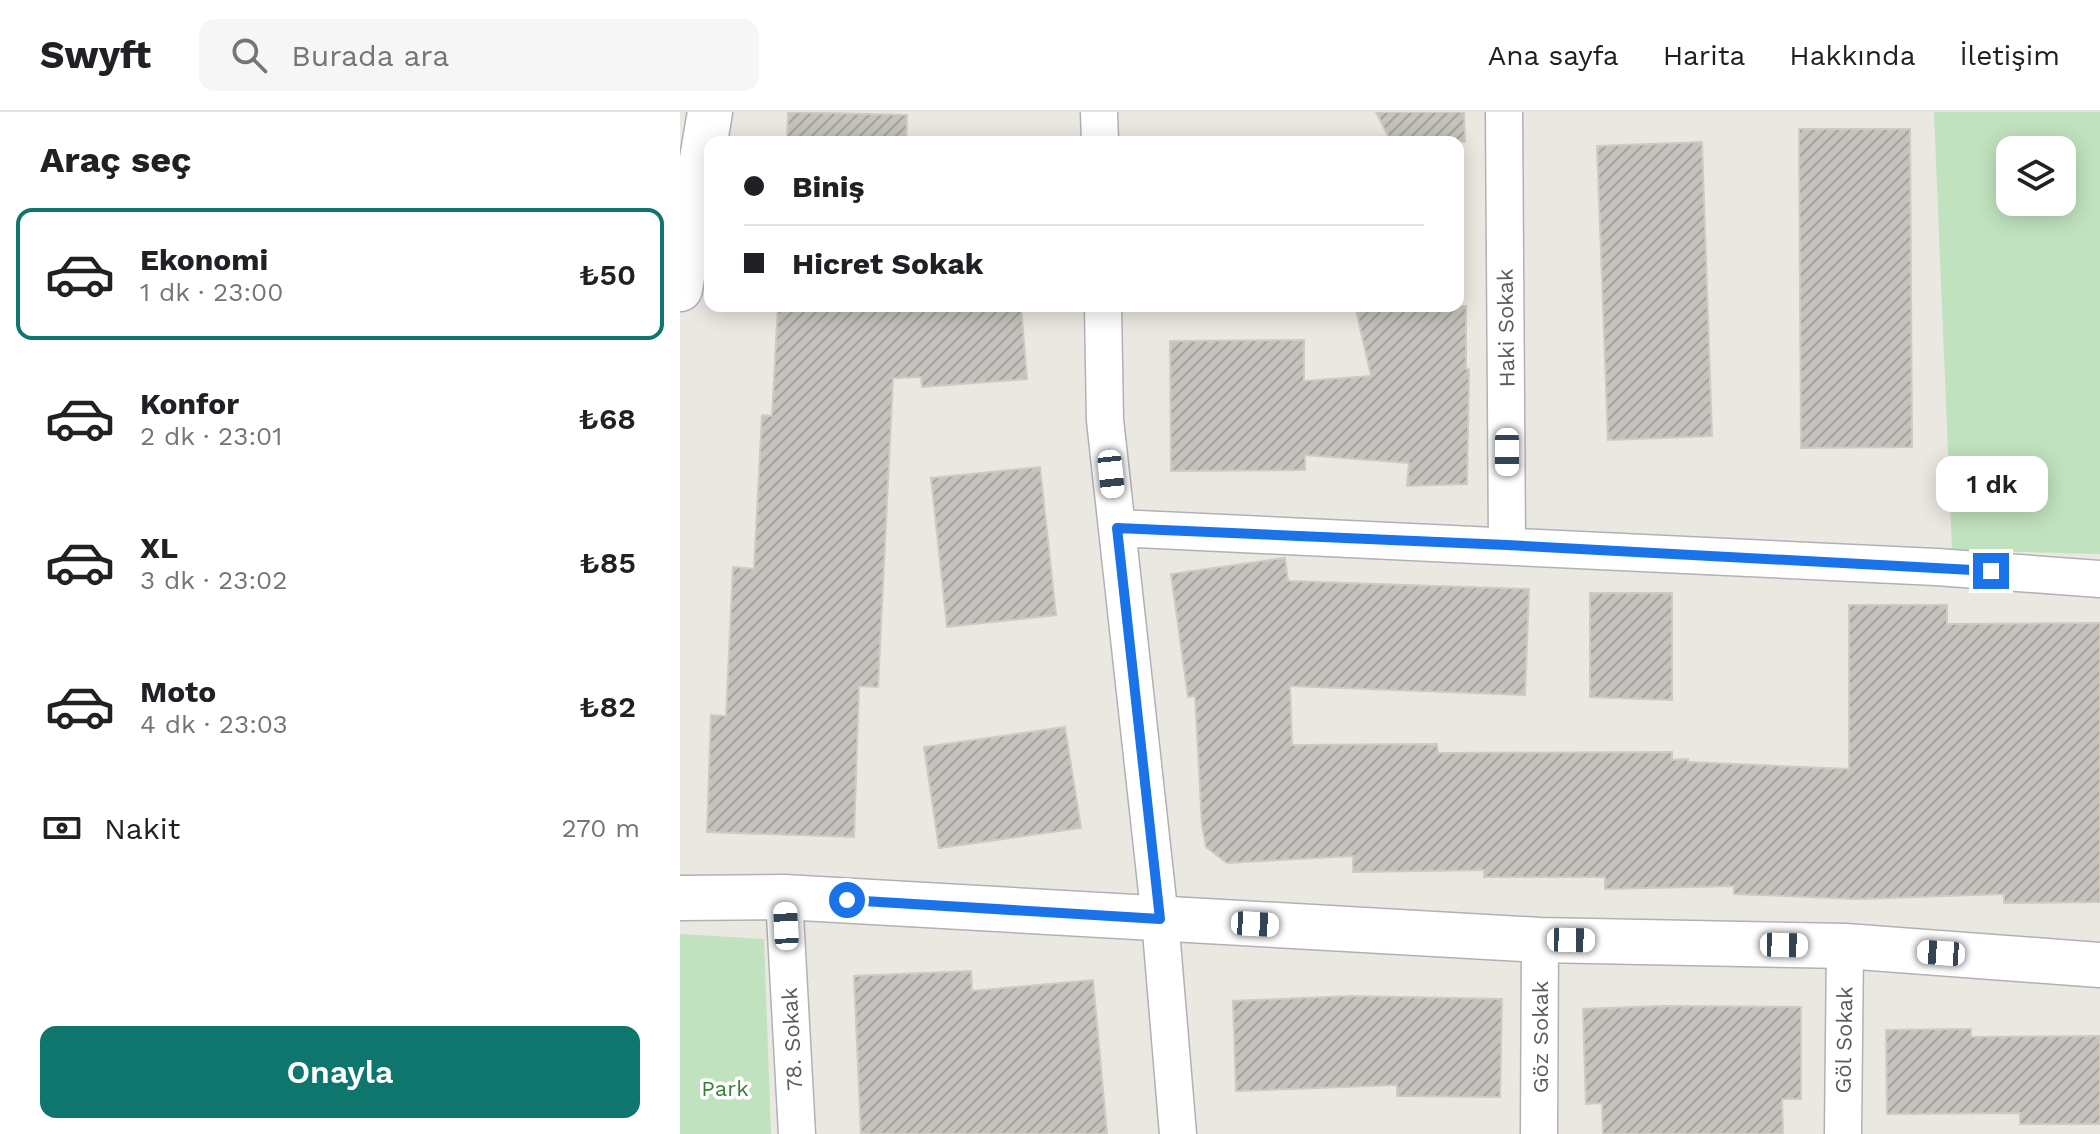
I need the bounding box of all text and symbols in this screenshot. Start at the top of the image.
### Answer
search box [199,19,759,91]
text: Swyft [40,33,151,77]
icon: search [227,33,271,77]
text: Burada ara [291,38,449,73]
text: Ana sayfa [1488,39,1619,72]
text: Harita [1663,39,1745,72]
text: Hakkında [1789,39,1916,72]
text: İletişim [1960,39,2060,72]
map controls [1996,136,2076,216]
button: layers [1996,136,2076,216]
text: Araç seç [40,139,191,181]
text: Biniş [792,169,865,204]
icon: car [44,238,116,310]
text: Ekonomi [140,242,268,277]
text: Hicret Sokak [792,246,983,281]
text: ₺50 [579,257,636,292]
street label: Haki Sokak [1492,268,1520,388]
text: 1 dk · 23:00 [140,277,283,307]
icon: car [44,382,116,454]
text: Konfor [140,386,239,421]
text: ₺68 [578,401,636,436]
text: 2 dk · 23:01 [140,421,282,451]
car [1495,428,1519,476]
car [1097,449,1125,499]
callout: 1 dk [1935,455,2047,511]
text: 1 dk [1967,469,2017,499]
icon: car [44,526,116,598]
text: XL [140,530,178,565]
text: ₺85 [579,545,636,580]
route end [1973,553,2009,589]
text: 3 dk · 23:02 [140,565,287,595]
icon: car [44,670,116,742]
text: Moto [140,674,216,709]
text: ₺82 [579,689,636,724]
text: 4 dk · 23:03 [140,709,288,739]
icon: cash [40,806,84,850]
text: Nakit [104,811,180,846]
text: 270 m [561,813,640,843]
route start [829,882,865,918]
car [773,901,799,951]
car [1230,911,1280,937]
car [1547,928,1595,952]
car [1760,933,1808,957]
car [1916,939,1966,967]
street label: Göz Sokak [1528,981,1553,1093]
street label: Göl Sokak [1831,986,1857,1094]
street label: 78. Sokak [777,987,807,1091]
button: Onayla [40,1026,640,1118]
park label: Park [701,1076,749,1101]

